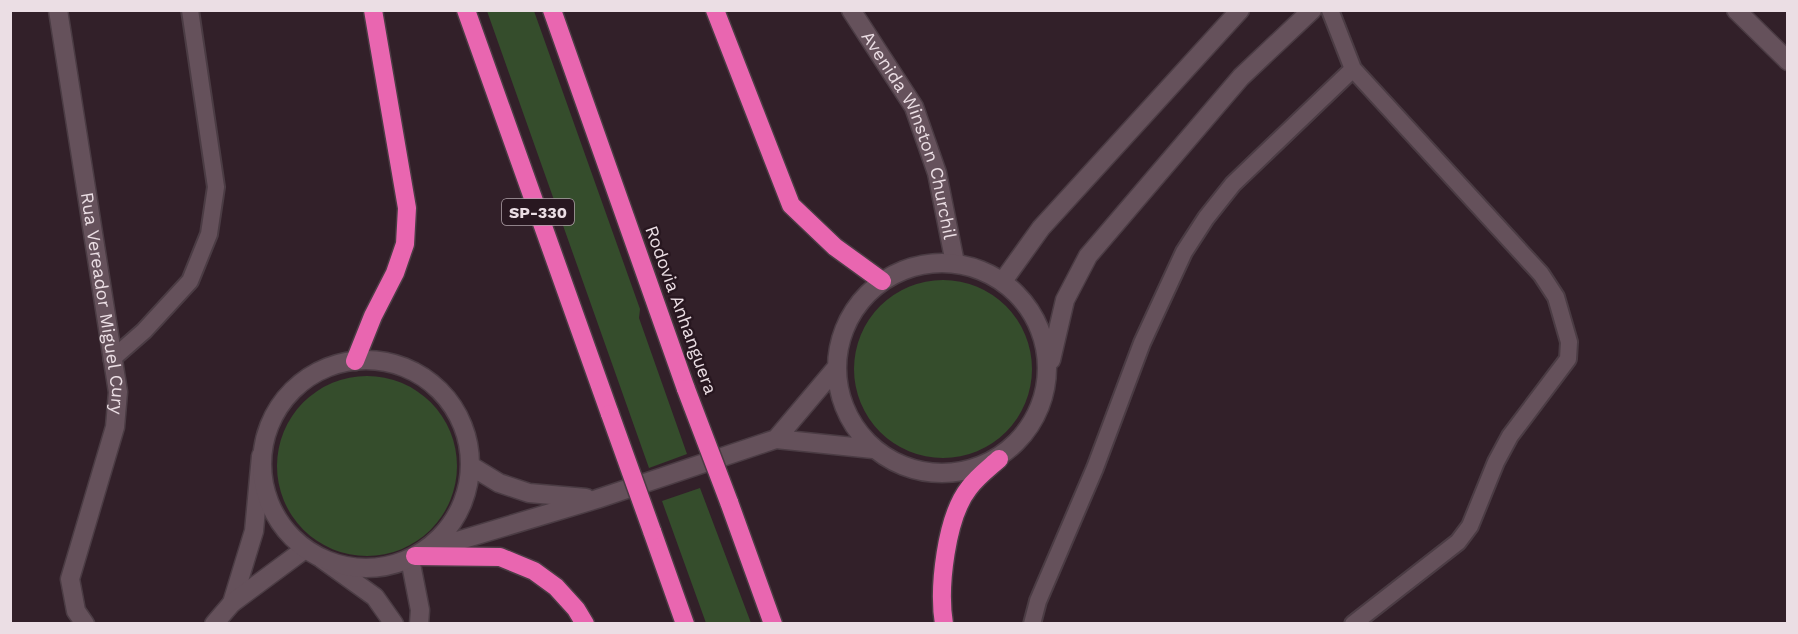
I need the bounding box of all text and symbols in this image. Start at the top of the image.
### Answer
street label: Avenida Winston Churchil [857,27,961,241]
street label: Rua Vereador Miguel Cury [77,191,129,416]
road number: SP-330 [502,199,574,225]
street label: Rodovia Anhanguera [641,223,722,397]

